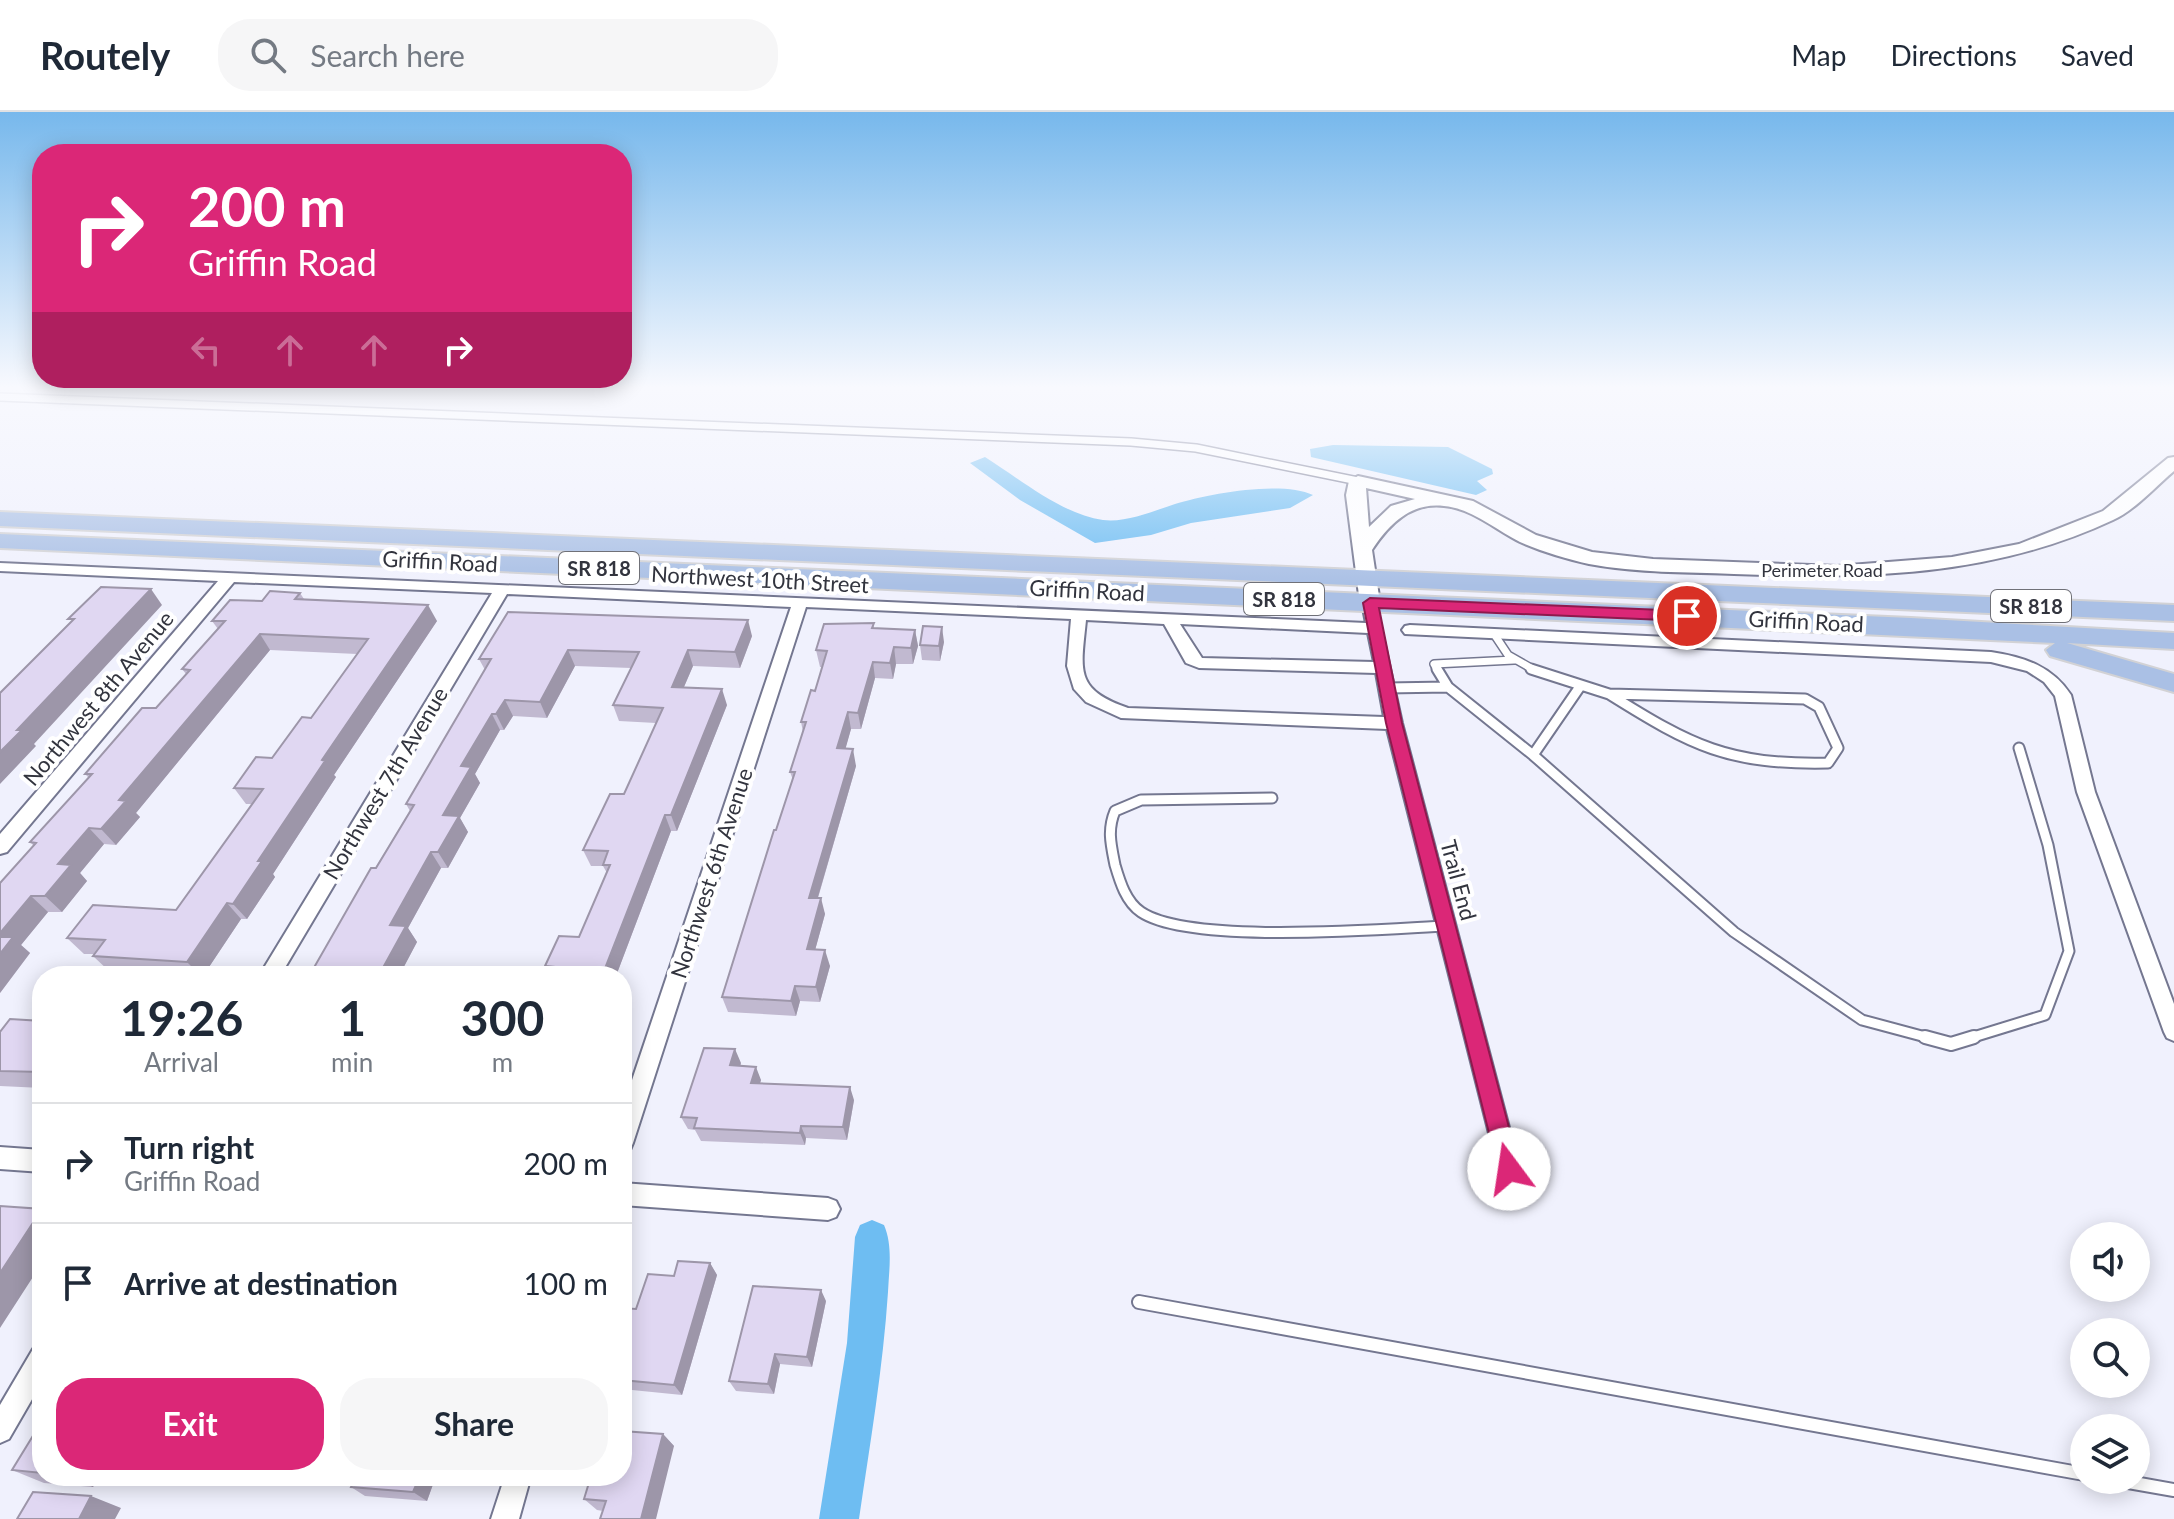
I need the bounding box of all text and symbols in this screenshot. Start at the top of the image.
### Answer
search box [218,19,778,91]
text: Routely [40,32,170,78]
icon: search [246,33,290,77]
text: Search here [310,37,465,73]
text: Map [1791,38,1846,72]
text: Directions [1890,38,2017,72]
text: Saved [2061,38,2134,72]
text: 200 m [188,172,346,239]
icon: right [56,176,160,280]
text: Griffin Road [188,240,377,284]
icon: left [184,328,228,372]
icon: ahead [268,328,312,372]
icon: ahead [352,328,396,372]
icon: right [436,328,480,372]
street label: Griffin Road [382,544,498,578]
road number: SR 818 [559,552,639,584]
street label: Perimeter Road [1761,559,1883,581]
street label: Northwest 10th Street [650,560,870,598]
street label: Griffin Road [1029,573,1145,607]
pin [1653,582,1721,650]
road number: SR 818 [1244,583,1324,615]
road number: SR 818 [1991,590,2071,622]
icon: arrive [1665,594,1709,638]
street label: Griffin Road [1748,604,1864,638]
street label: Northwest 8th Avenue [17,605,179,791]
street label: Northwest 7th Avenue [317,682,453,884]
street label: Northwest 6th Avenue [664,764,758,982]
street label: Trail End [1435,837,1483,923]
text: 19:26 [120,989,243,1046]
text: 1 [338,989,366,1046]
text: 300 [461,989,544,1046]
text: Arrival [144,1046,219,1078]
text: min [331,1046,373,1078]
text: m [492,1046,513,1078]
position arrow [1467,1127,1551,1211]
text: Turn right [124,1129,254,1165]
icon: right [56,1141,100,1185]
text: 200 m [523,1145,608,1181]
text: Griffin Road [124,1165,260,1197]
map controls [2070,1222,2150,1494]
button: sound [2070,1222,2150,1302]
icon: arrive [56,1261,100,1305]
text: Arrive at destination [124,1265,398,1301]
text: 100 m [523,1265,608,1301]
button: search [2070,1318,2150,1398]
button: Exit [56,1378,324,1470]
button: Share [340,1378,608,1470]
button: layers [2070,1414,2150,1494]

